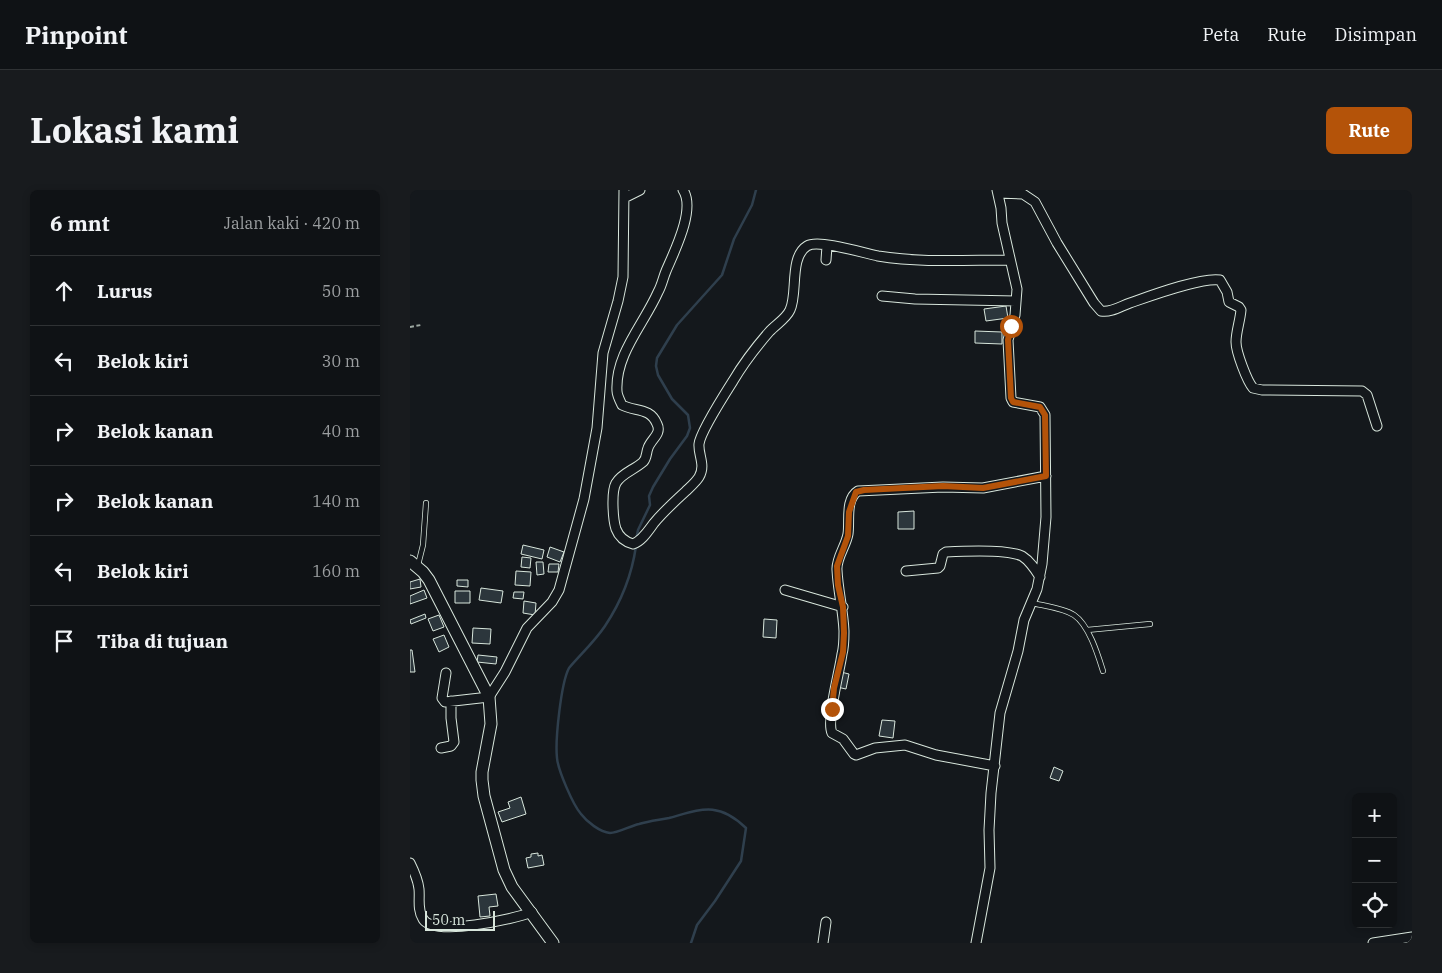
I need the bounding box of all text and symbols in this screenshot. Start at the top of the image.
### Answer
text: Pinpoint [25,19,127,51]
text: Peta [1203,23,1239,46]
text: Rute [1267,23,1306,46]
text: Disimpan [1334,23,1417,46]
text: Lokasi kami [30,107,239,153]
button: Rute [1326,107,1412,154]
text: 6 mnt [50,209,110,237]
text: Jalan kaki · 420 m [224,213,360,233]
icon: ahead [50,277,78,305]
text: Lurus [97,279,152,303]
text: 50 m [322,281,360,301]
route start [1000,315,1023,338]
icon: left [50,347,78,375]
text: Belok kiri [97,349,189,373]
text: 30 m [322,351,360,371]
icon: right [50,417,78,445]
text: Belok kanan [97,419,213,443]
text: 40 m [322,421,360,441]
icon: right [50,487,78,515]
text: Belok kanan [97,489,213,513]
text: 140 m [312,491,360,511]
icon: left [50,557,78,585]
text: Belok kiri [97,559,189,583]
text: 160 m [312,561,360,581]
icon: arrive [50,627,78,655]
text: Tiba di tujuan [97,629,228,653]
route end [821,698,844,721]
map controls [1352,793,1397,928]
button: + [1352,793,1397,838]
button: − [1352,838,1397,883]
button: locate [1352,883,1397,928]
scale bar [425,908,495,931]
text: 50 m [432,911,465,929]

